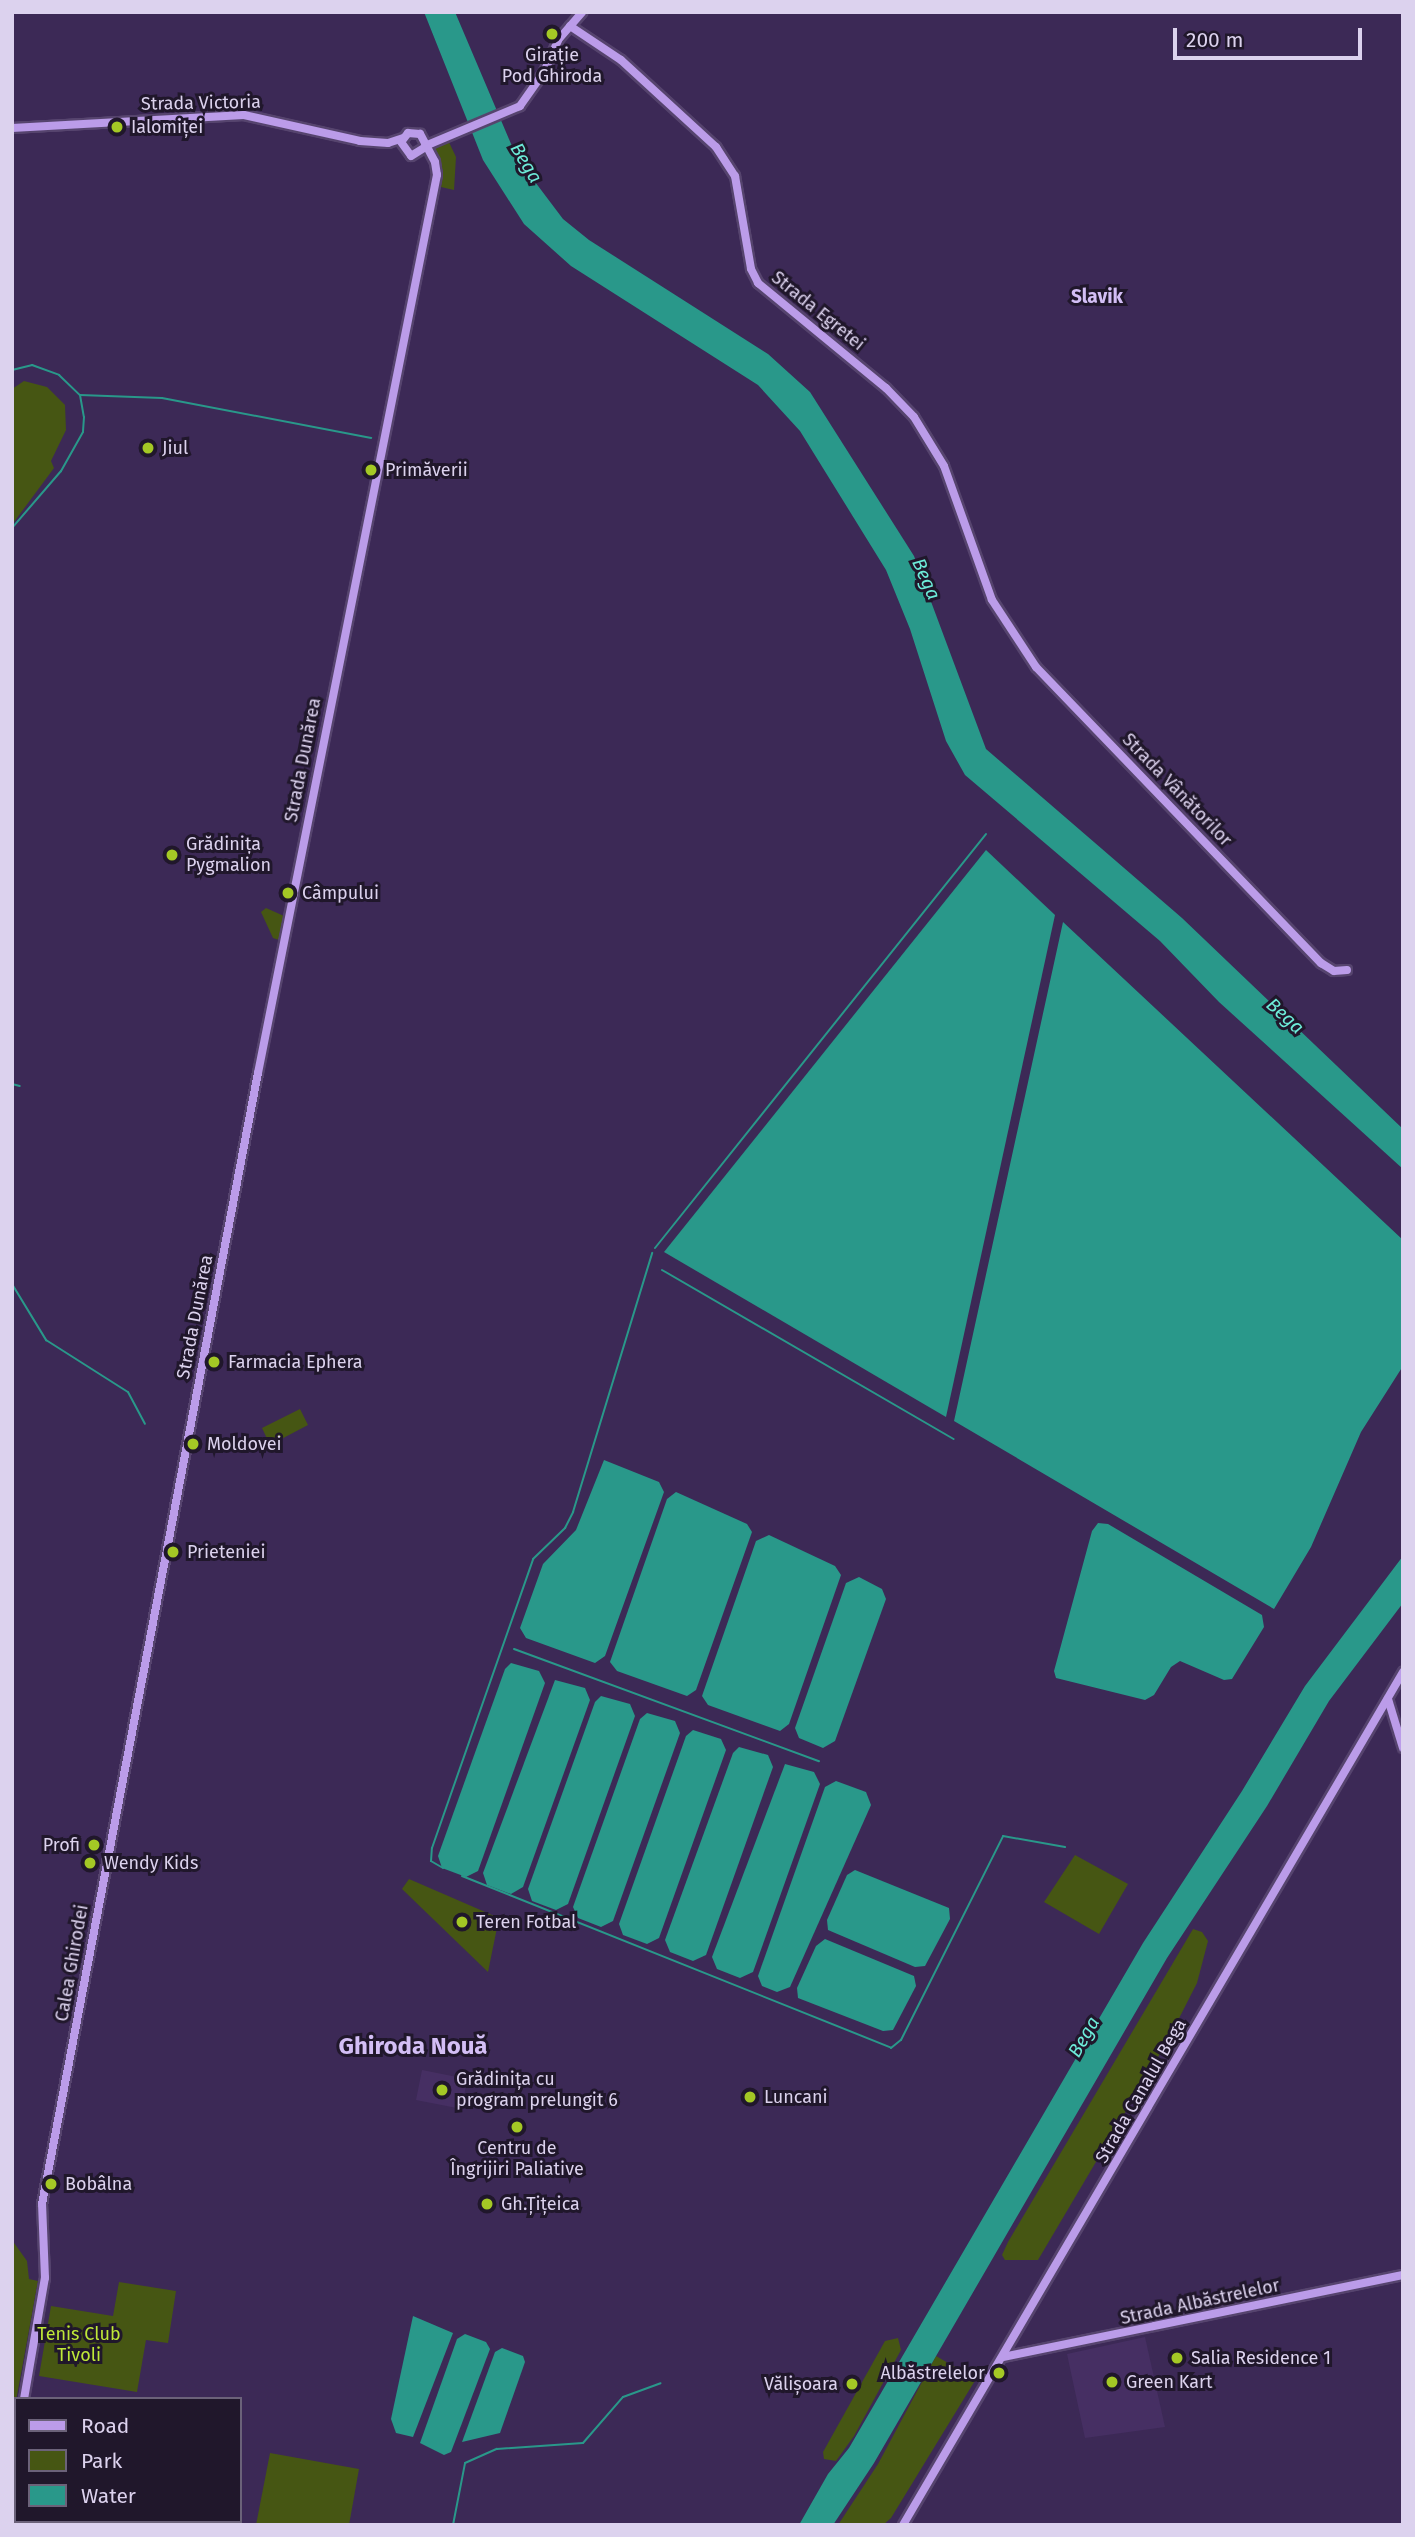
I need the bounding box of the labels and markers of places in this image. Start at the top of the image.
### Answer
marker: Girație Pod Ghiroda [544,26,560,42]
place label: Girație Pod Ghiroda [502,45,602,88]
place label: Ialomiței [131,116,203,138]
marker: Ialomiței [109,119,125,135]
place label: Jiul [162,437,188,459]
marker: Jiul [140,440,156,456]
place label: Primăverii [385,459,468,481]
marker: Primăverii [363,462,379,478]
place label: Grădinița Pygmalion [186,834,271,876]
marker: Grădinița Pygmalion [164,847,180,863]
place label: Câmpului [302,882,379,904]
marker: Câmpului [280,885,296,901]
place label: Farmacia Ephera [228,1351,363,1373]
marker: Farmacia Ephera [206,1354,222,1370]
place label: Moldovei [207,1433,282,1455]
marker: Moldovei [185,1436,201,1452]
place label: Prieteniei [187,1541,265,1563]
marker: Prieteniei [165,1544,181,1560]
place label: Profi [43,1834,80,1856]
marker: Profi [86,1837,102,1853]
place label: Wendy Kids [104,1852,198,1874]
marker: Wendy Kids [82,1855,98,1871]
place label: Teren Fotbal [476,1911,576,1933]
marker: Teren Fotbal [454,1914,470,1930]
place label: Grădinița cu program prelungit 6 [456,2069,618,2112]
marker: Grădinița cu program prelungit 6 [434,2082,450,2098]
place label: Luncani [764,2086,828,2108]
marker: Luncani [742,2089,758,2105]
marker: Centru de Îngrijiri Paliative [509,2119,525,2135]
place label: Centru de Îngrijiri Paliative [450,2138,584,2180]
place label: Bobâlna [65,2173,132,2195]
marker: Bobâlna [43,2176,59,2192]
place label: Gh.Țițeica [501,2193,580,2215]
marker: Gh.Țițeica [479,2196,495,2212]
place label: Salia Residence 1 [1191,2347,1331,2369]
marker: Salia Residence 1 [1169,2350,1185,2366]
place label: Albăstrelelor [881,2362,985,2384]
marker: Albăstrelelor [991,2365,1007,2381]
place label: Green Kart [1126,2371,1212,2393]
place label: Vălișoara [764,2373,838,2395]
marker: Green Kart [1104,2374,1120,2390]
marker: Vălișoara [844,2376,860,2392]

